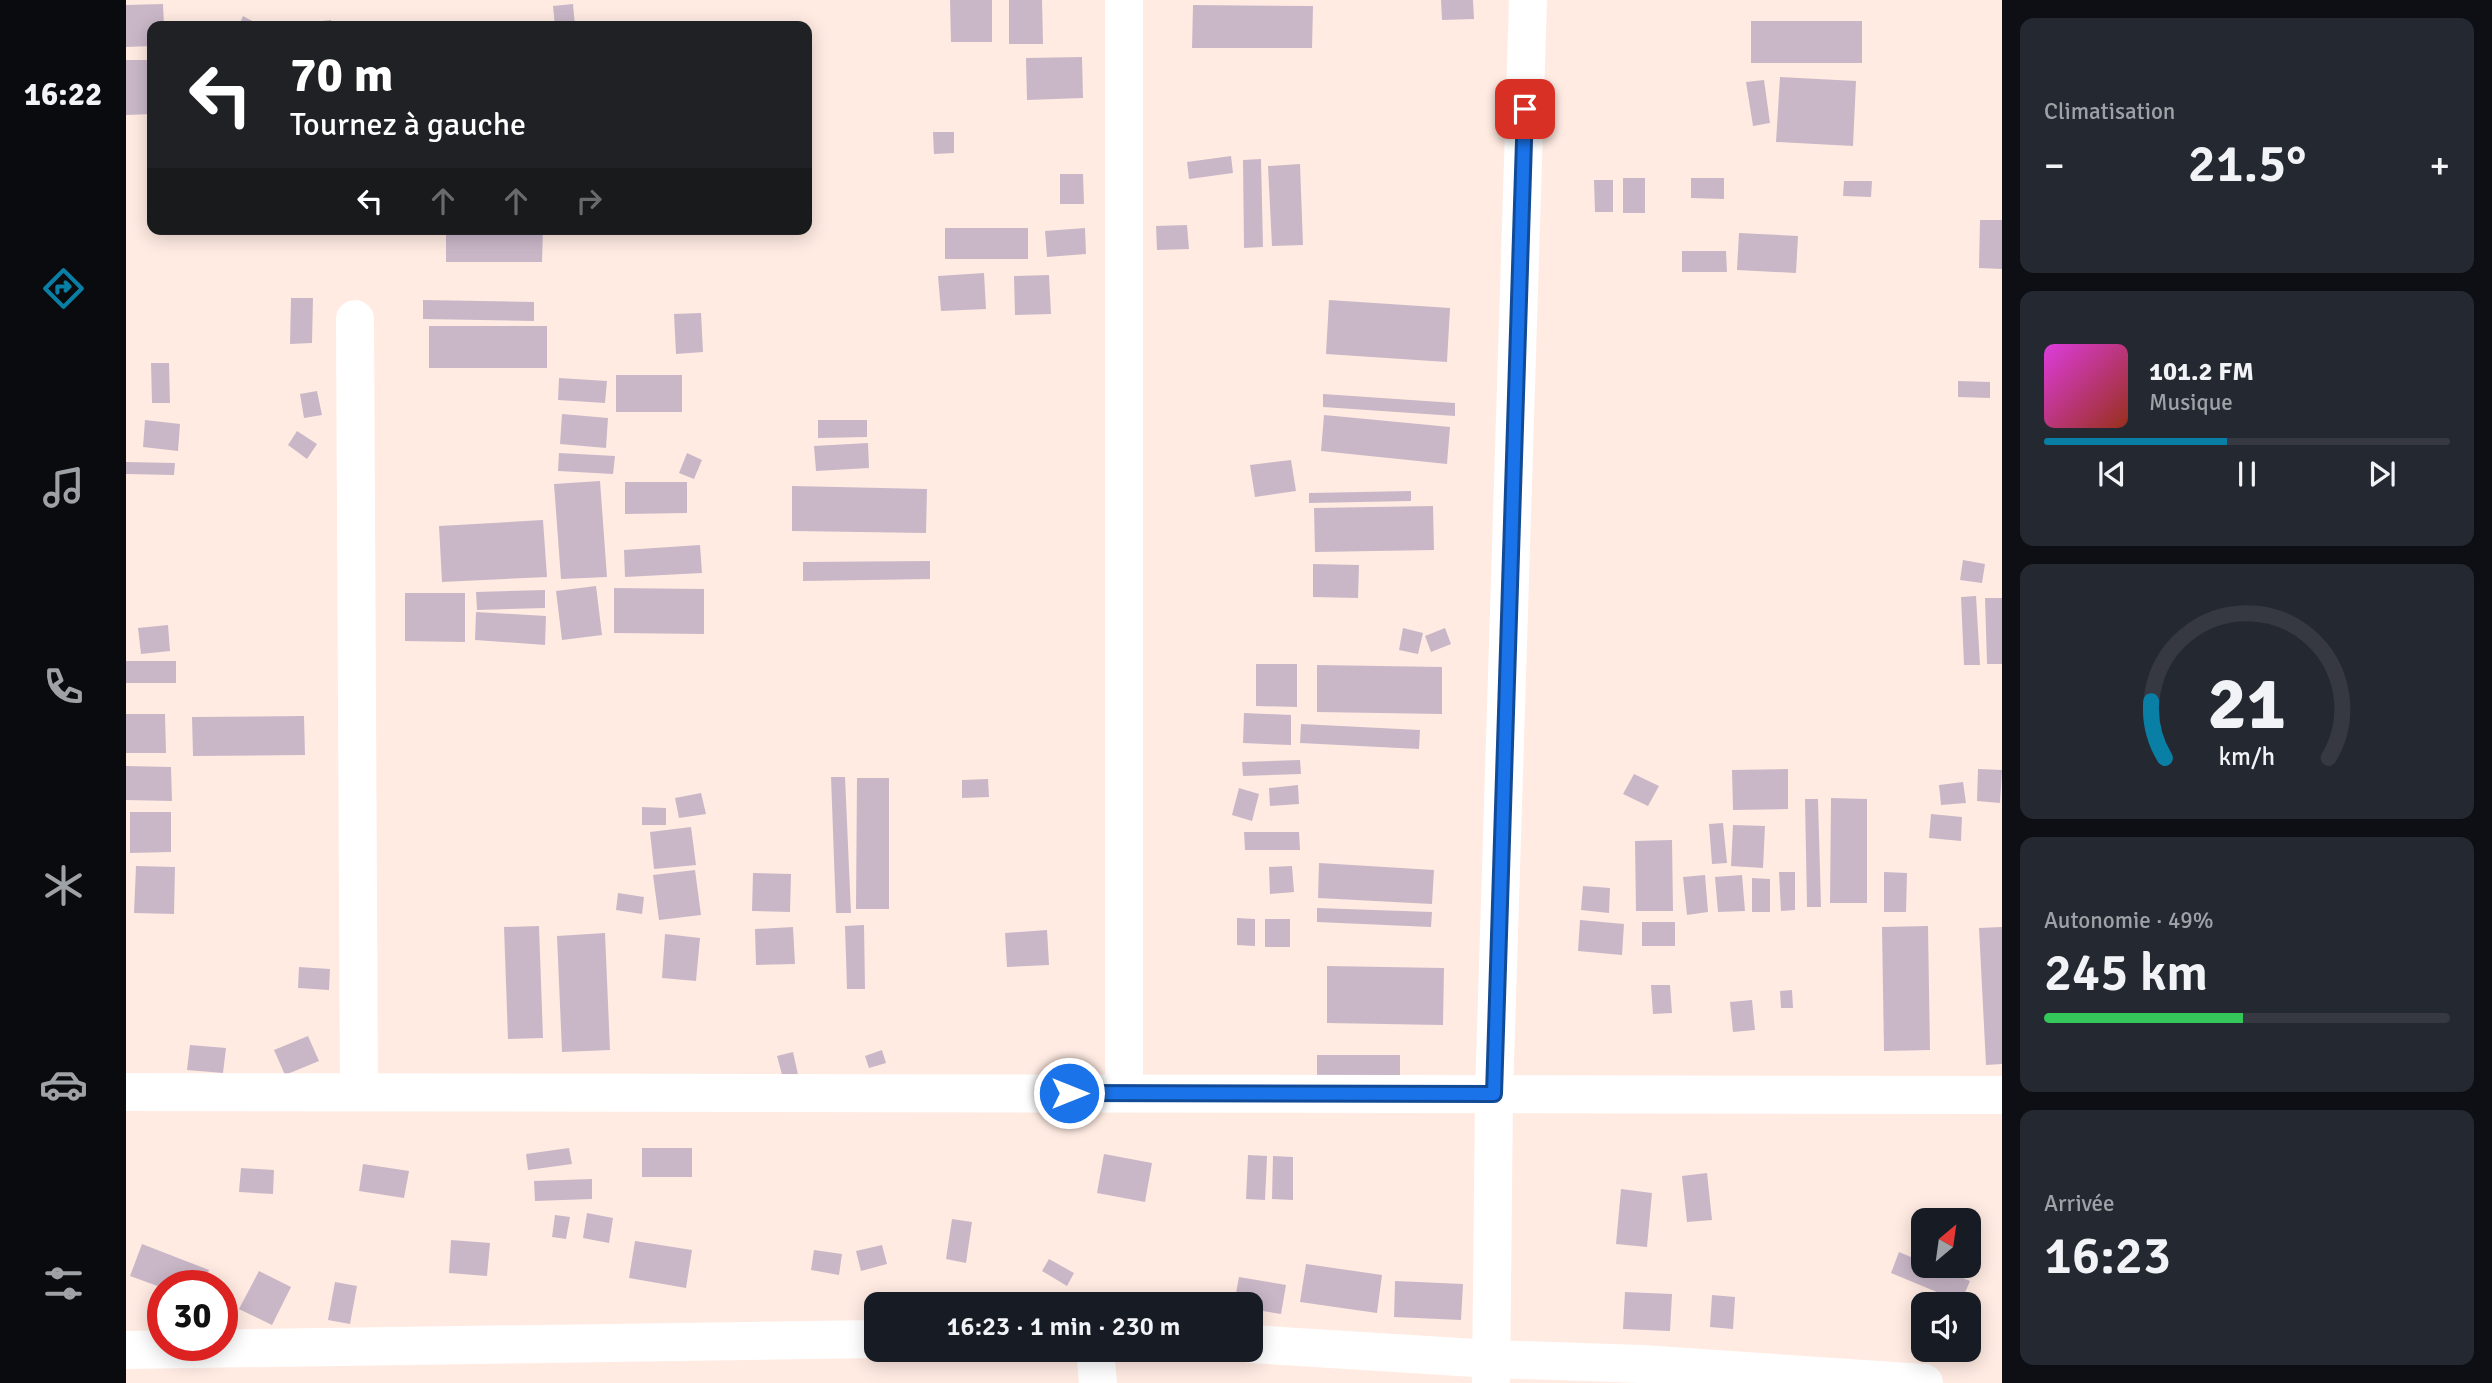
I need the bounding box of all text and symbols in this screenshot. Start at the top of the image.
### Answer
text: 70 m [290,45,393,105]
icon: left [175,49,266,140]
text: 16:22 [24,75,102,114]
pin [1495,79,1555,139]
icon: arrive [1506,90,1544,128]
text: Climatisation [2044,97,2175,126]
text: Tournez à gauche [290,105,526,144]
text: 21.5° [2188,132,2306,196]
text: − [2044,142,2065,189]
text: + [2429,142,2450,189]
icon: left [351,182,389,220]
icon: ahead [424,182,462,220]
icon: ahead [497,182,535,220]
icon: right [570,182,608,220]
icon: directions [39,264,88,313]
text: 101.2 FM [2149,356,2254,388]
text: Musique [2149,388,2233,417]
icon: previous [2093,455,2131,493]
icon: pause [2228,455,2266,493]
icon: next [2363,455,2401,493]
icon: music [39,463,88,512]
text: 21 [2208,660,2286,749]
icon: phone [39,662,88,711]
text: km/h [2219,740,2275,771]
icon: climate [39,861,88,910]
text: Autonomie · 49% [2044,906,2214,935]
text: 245 km [2044,941,2208,1005]
position arrow [1032,1056,1106,1130]
icon: car [39,1060,88,1109]
text: Arrivée [2044,1189,2115,1218]
north arrow [1911,1208,1981,1278]
map controls [1911,1208,1981,1362]
text: 16:23 [2044,1224,2171,1288]
icon: filters [39,1259,88,1308]
speed limit sign: 30 [147,1270,238,1361]
button: sound [1911,1292,1981,1362]
text: 16:23 · 1 min · 230 m [947,1311,1180,1343]

